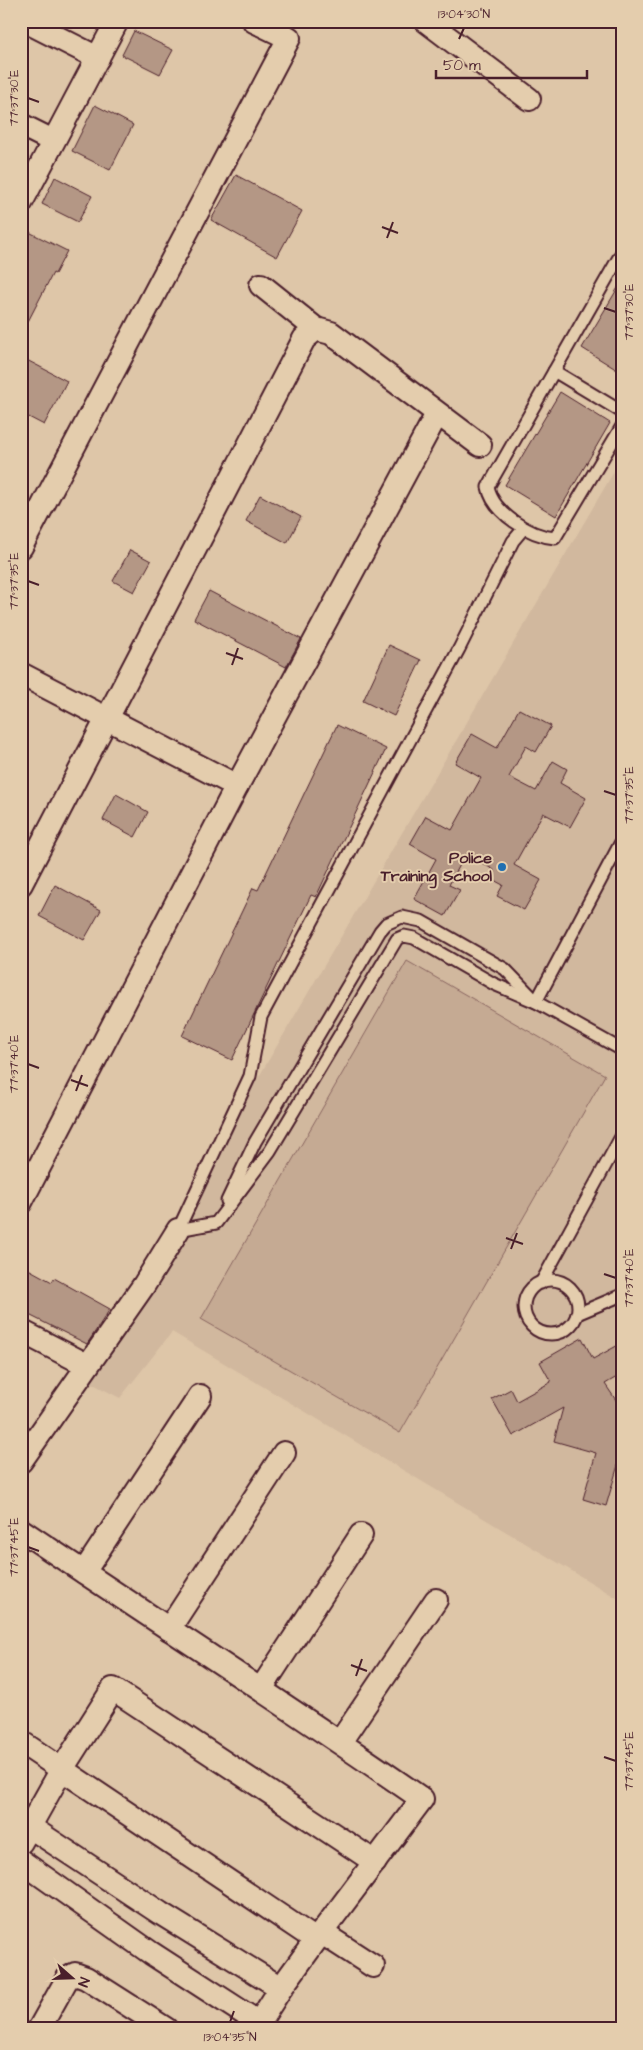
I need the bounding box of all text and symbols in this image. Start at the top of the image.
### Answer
text: 13°04'30"N [438,6,490,23]
scale bar [436,48,587,80]
text: 50 m [443,55,481,76]
text: 77°37'30"E [6,70,23,126]
text: 77°37'30"E [621,284,638,340]
text: 77°37'35"E [6,552,23,610]
text: 77°37'35"E [621,766,638,824]
place label: Police Training School [380,847,492,889]
marker: Police Training School [496,861,508,873]
text: 77°37'40"E [6,1035,23,1093]
text: 77°37'40"E [621,1249,638,1307]
text: 77°37'45"E [6,1517,23,1577]
text: 77°37'45"E [621,1731,638,1791]
north arrow [48,1952,98,2002]
text: N [72,1975,94,1990]
text: 13°04'35"N [204,2029,257,2046]

